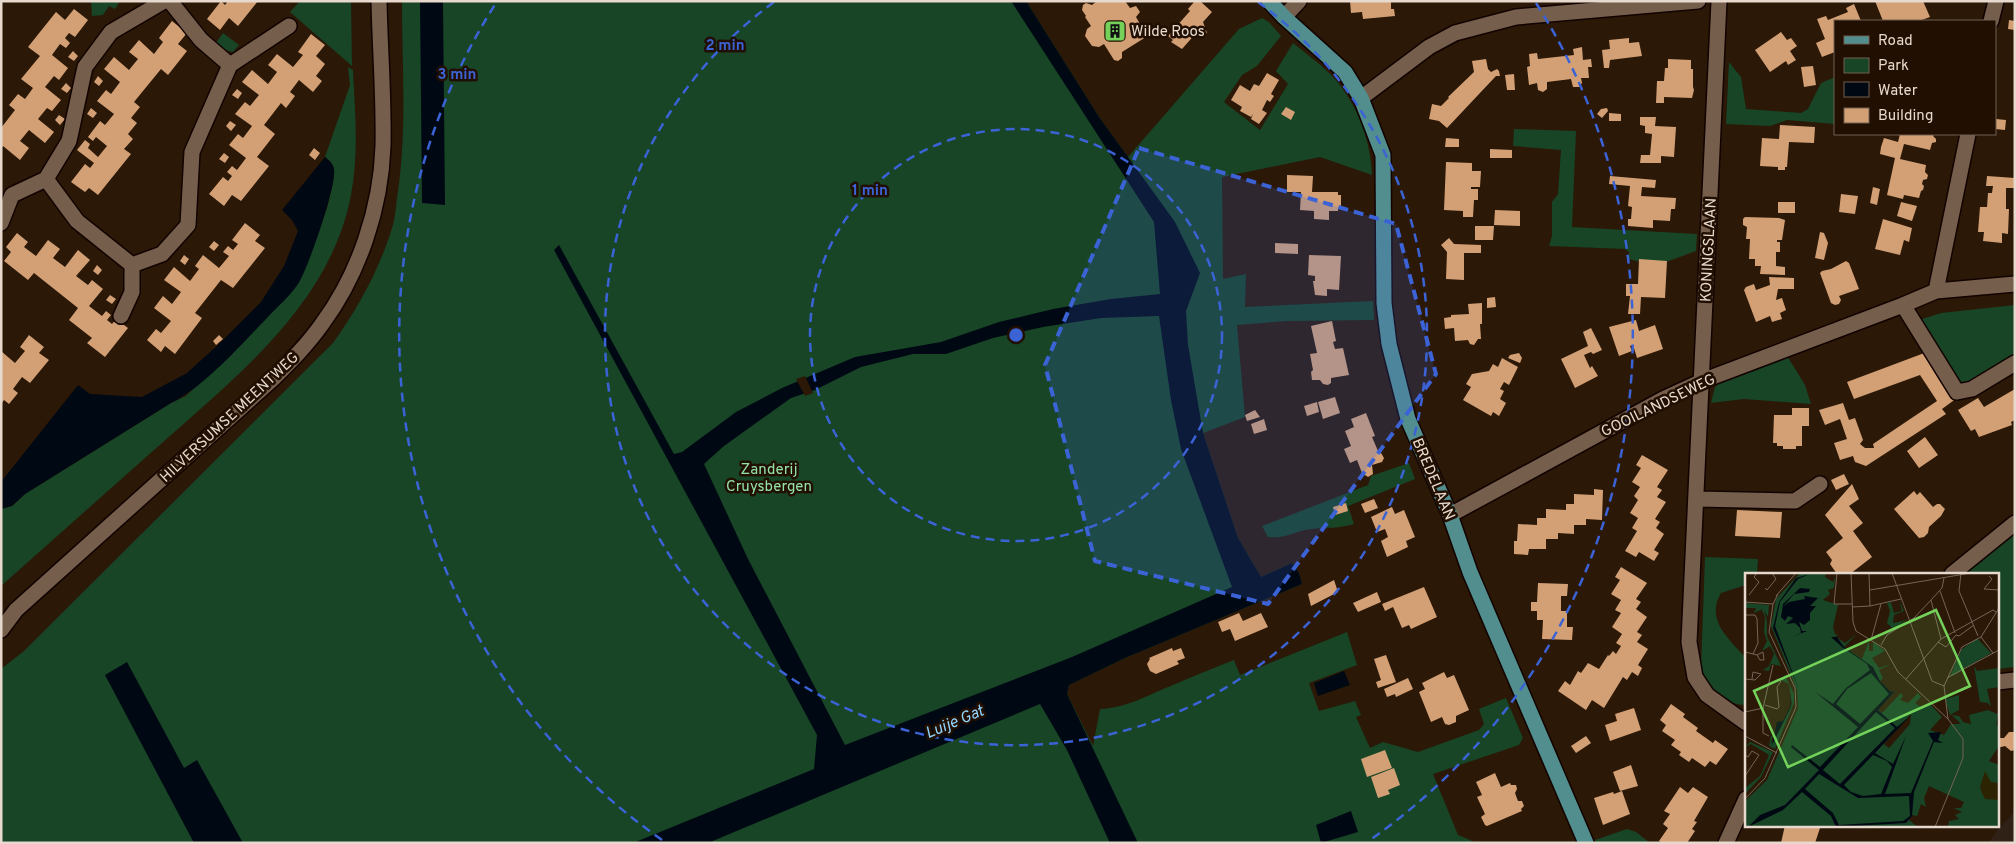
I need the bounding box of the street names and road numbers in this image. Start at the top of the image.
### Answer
street label: KONINGSLAAN [1697,198,1722,303]
street label: HILVERSUMSE MEENTWEG [157,349,303,487]
street label: GOOILANDSEWEG [1598,370,1719,442]
street label: BREDELAAN [1407,436,1458,523]

